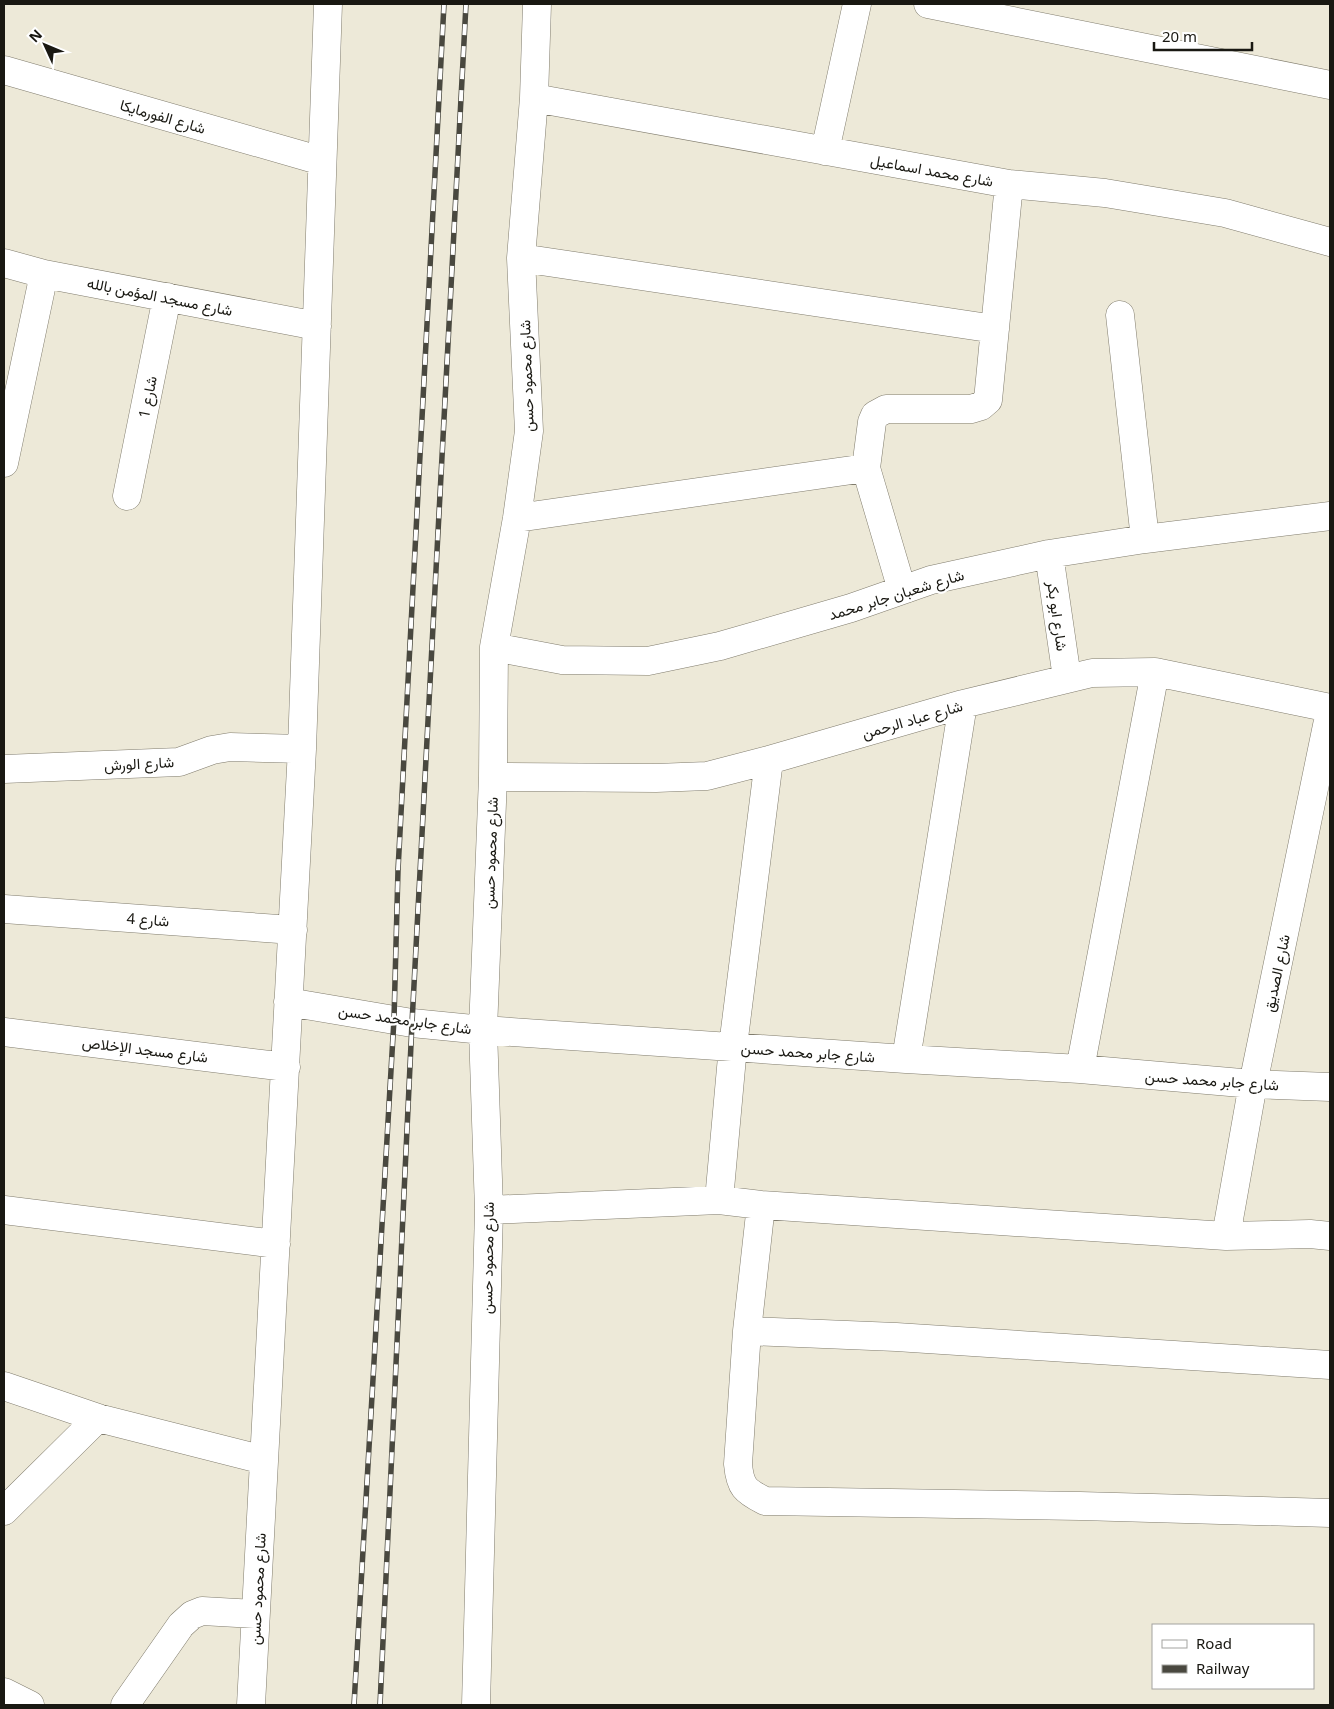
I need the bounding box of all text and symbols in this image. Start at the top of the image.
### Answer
north arrow [20,20,70,70]
scale bar [1154,20,1252,52]
text: N [24,25,46,46]
text: 20 m [1162,26,1197,46]
street label: شارع الفورمايكا [117,94,208,140]
street label: شارع محمد اسماعيل [869,149,995,193]
street label: شارع مسجد المؤمن بالله [85,272,235,322]
street label: شارع محمود حسن [514,319,540,432]
street label: شارع 1 [133,374,163,420]
street label: شارع شعبان جابر محمد [826,564,967,626]
street label: شارع ابو بكر [1041,579,1073,653]
street label: شارع عباد الرحمن [859,695,965,745]
street label: شارع الورش [103,751,175,777]
street label: شارع محمود حسن [478,796,504,909]
street label: شارع 4 [126,908,170,932]
street label: شارع الصديق [1258,932,1296,1014]
street label: شارع جابر محمد حسن [337,1000,473,1040]
street label: شارع مسجد الإخلاص [81,1031,209,1069]
street label: شارع جابر محمد حسن [740,1037,876,1069]
street label: شارع جابر محمد حسن [1144,1065,1280,1097]
street label: شارع محمود حسن [476,1202,500,1314]
street label: شارع محمود حسن [244,1532,272,1646]
legend [1152,1624,1314,1689]
text: Road [1196,1633,1232,1653]
text: Railway [1196,1658,1250,1678]

